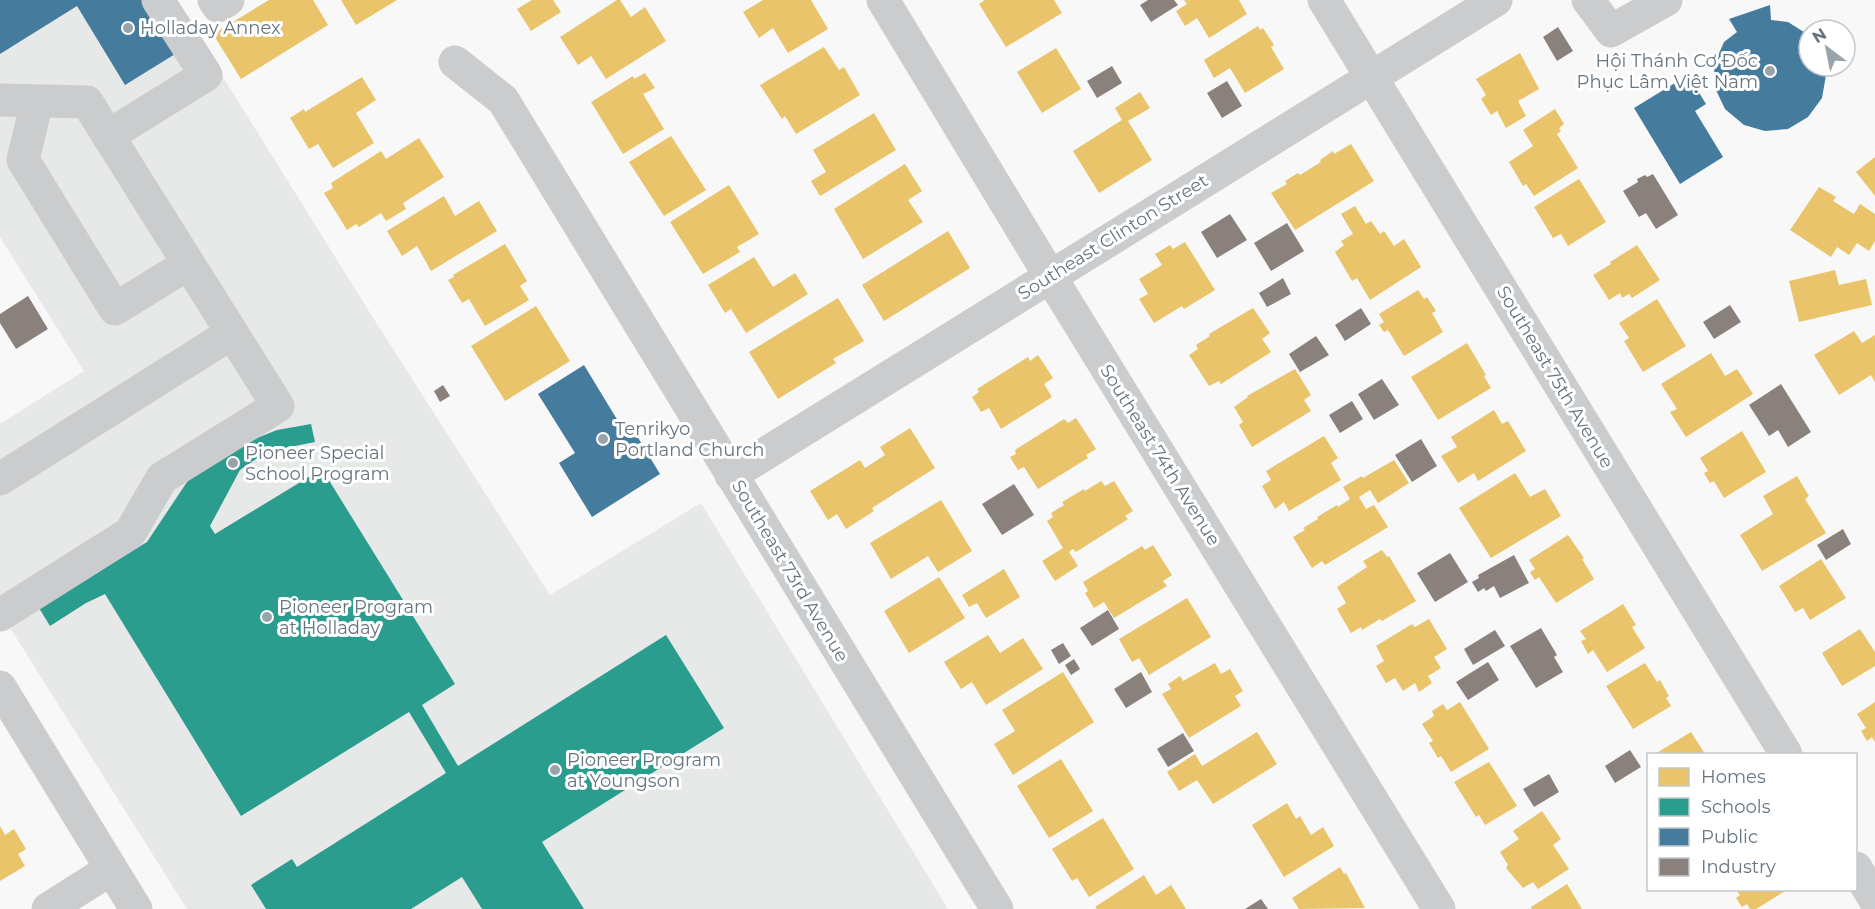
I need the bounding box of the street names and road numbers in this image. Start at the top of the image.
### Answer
street label: Southeast Clinton Street [1014,169,1212,305]
street label: Southeast 75th Avenue [1492,282,1618,472]
street label: Southeast 74th Avenue [1095,360,1225,550]
street label: Southeast 73rd Avenue [727,476,853,666]

